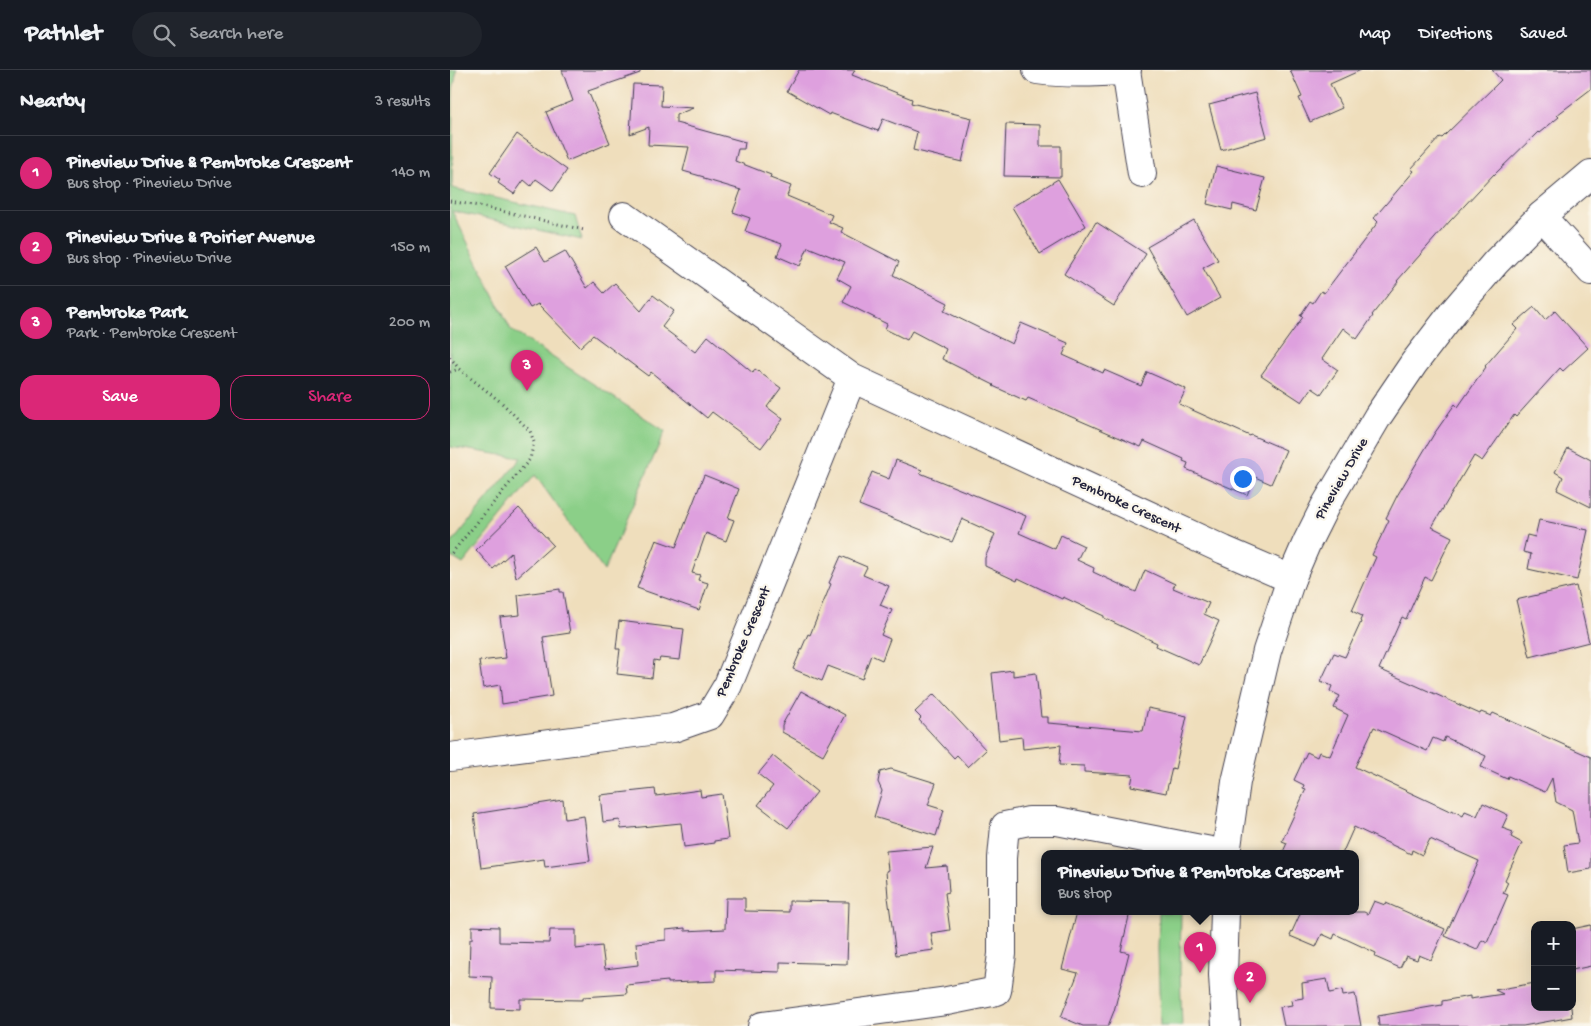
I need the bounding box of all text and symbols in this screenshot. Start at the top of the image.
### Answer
search box [132,12,482,57]
text: Pathlet [25,20,102,49]
icon: search [150,21,178,49]
text: Search here [190,23,283,46]
text: Map [1359,24,1391,45]
text: Directions [1419,24,1492,45]
text: Saved [1520,24,1566,45]
text: Nearby [20,90,85,115]
text: 3 results [375,93,430,112]
text: Pineview Drive & Pembroke Crescent [67,152,351,175]
text: 1 [33,164,39,183]
text: 140 m [392,164,430,183]
text: Bus stop · Pineview Drive [67,175,232,194]
text: Pineview Drive & Poirier Avenue [67,227,315,250]
text: 2 [32,239,40,258]
text: 150 m [391,239,430,258]
text: Bus stop · Pineview Drive [67,250,232,269]
text: Pembroke Park [67,302,186,325]
text: 3 [32,314,40,333]
text: 200 m [389,314,430,333]
text: Park · Pembroke Crescent [67,325,236,344]
pin: 3 [511,350,543,391]
button: Save [20,375,220,420]
button: Share [230,375,430,420]
street label: Pineview Drive [1311,434,1373,524]
your location [1230,466,1256,492]
street label: Pembroke Crescent [1068,471,1185,539]
street label: Pembroke Crescent [712,582,776,701]
popup [1041,850,1359,915]
text: Pineview Drive & Pembroke Crescent [1058,862,1342,885]
text: Bus stop [1058,885,1112,904]
map controls [1531,921,1576,1011]
button: + [1531,921,1576,966]
pin: 1 [1184,932,1216,973]
pin: 2 [1234,962,1266,1003]
button: − [1531,966,1576,1011]

